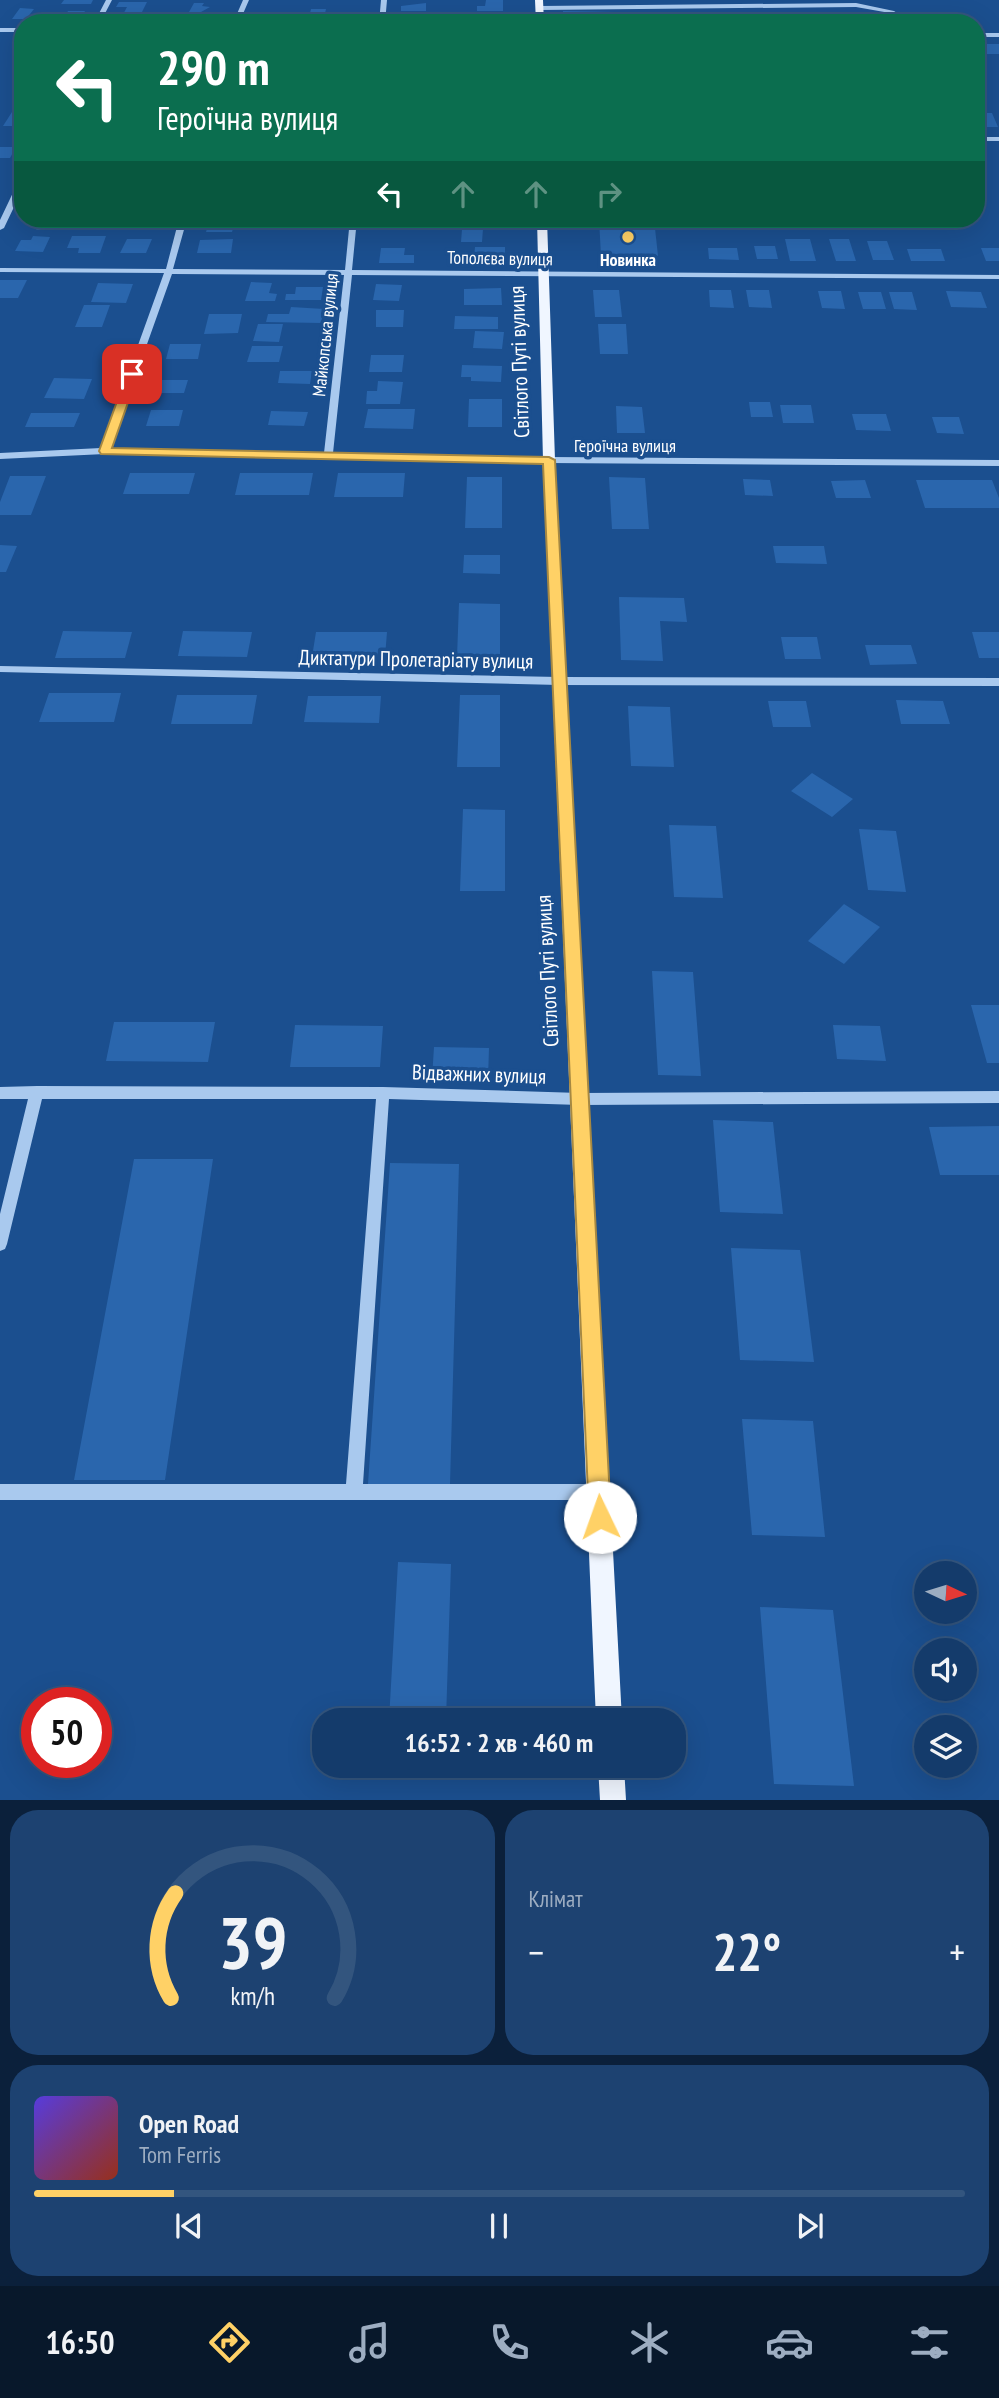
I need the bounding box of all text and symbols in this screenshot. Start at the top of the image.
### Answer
text: 290 m [157,35,270,99]
icon: left [42,42,133,133]
text: Героїчна вулиця [157,97,338,139]
icon: left [371,175,409,213]
icon: ahead [444,175,482,213]
icon: ahead [517,175,555,213]
icon: right [590,175,628,213]
marker: Новинка [620,229,636,245]
street label: Тополєва вулиця [447,246,553,270]
place label: Новинка [600,248,656,271]
street label: Майкопська вулиця [307,272,343,398]
street label: Світлого Путі вулиця [503,286,535,438]
pin [102,344,162,404]
icon: arrive [113,355,151,393]
street label: Героїчна вулиця [574,434,676,457]
street label: Диктатури Пролетаріату вулиця [298,643,534,675]
street label: Світлого Путі вулиця [530,894,564,1048]
street label: Відважних вулиця [412,1058,546,1090]
position arrow [563,1480,637,1554]
north arrow [914,1561,976,1624]
map controls [914,1561,977,1778]
button: sound [914,1638,977,1701]
speed limit sign: 50 [21,1687,112,1778]
button: layers [914,1715,977,1778]
text: 16:52 · 2 хв · 460 m [405,1726,593,1759]
text: Клімат [529,1884,583,1913]
text: 39 [217,1895,287,1989]
text: 22° [712,1918,781,1985]
text: − [529,1927,544,1976]
text: + [949,1927,965,1976]
text: km/h [230,1980,274,2012]
text: Open Road [139,2107,239,2140]
text: Tom Ferris [139,2140,221,2169]
icon: previous [170,2207,208,2245]
icon: pause [480,2207,518,2245]
icon: next [791,2207,829,2245]
icon: directions [205,2318,254,2367]
icon: music [345,2318,394,2367]
icon: phone [485,2318,534,2367]
icon: climate [625,2318,674,2367]
icon: car [765,2318,814,2367]
icon: filters [905,2318,954,2367]
text: 16:50 [45,2321,115,2363]

